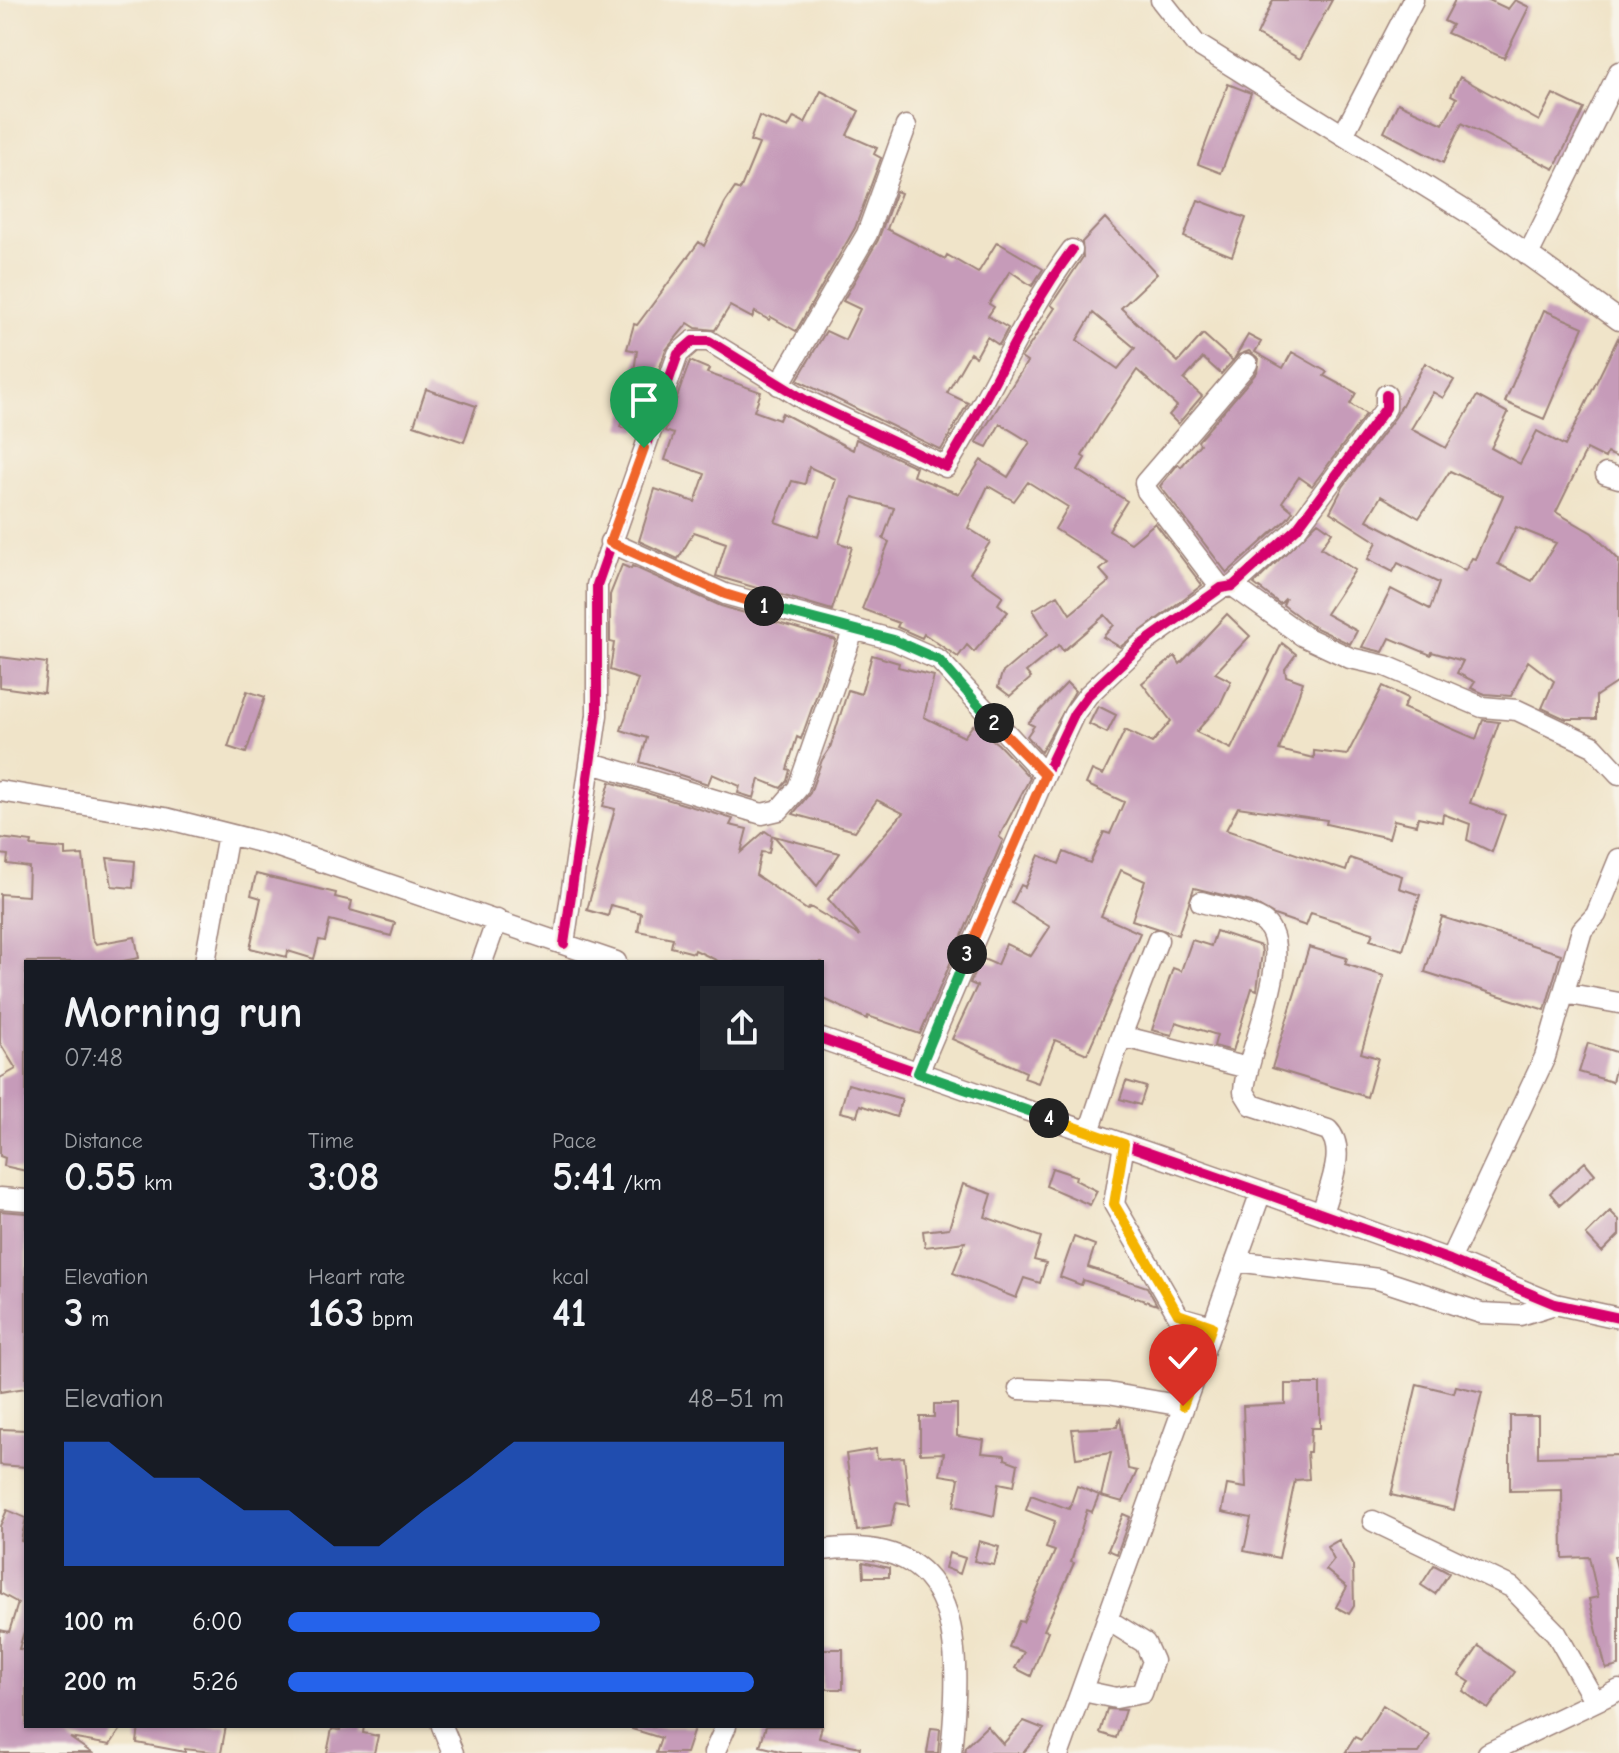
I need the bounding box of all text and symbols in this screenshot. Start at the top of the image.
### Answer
pin [610,366,678,448]
icon: arrive [622,378,666,422]
pin: 1 [744,586,784,626]
text: 1 [760,593,768,619]
pin: 2 [974,703,1014,743]
text: 2 [989,710,999,736]
pin: 3 [947,934,987,974]
text: 3 [962,941,972,967]
button: share [700,986,784,1070]
text: Morning run [64,987,303,1038]
text: 07:48 [64,1043,123,1073]
pin: 4 [1029,1098,1069,1138]
text: 4 [1044,1105,1054,1131]
text: Distance [64,1128,143,1154]
text: Time [308,1128,354,1154]
text: Pace [552,1128,596,1154]
text: 0.55 [64,1154,137,1200]
text: 3:08 [308,1154,379,1200]
text: 5:41 [552,1154,616,1200]
text: km [137,1170,173,1196]
text: /km [616,1170,662,1196]
text: Elevation [64,1264,148,1290]
text: Heart rate [308,1264,405,1290]
text: kcal [552,1264,589,1290]
text: 3 [64,1290,84,1336]
text: 163 [308,1290,364,1336]
text: 41 [552,1290,586,1336]
text: m [84,1306,109,1332]
text: bpm [364,1306,413,1332]
pin [1149,1324,1217,1406]
icon: check [1161,1336,1205,1380]
text: Elevation [64,1384,164,1414]
text: 48–51 m [688,1384,784,1414]
text: 100 m [64,1607,134,1637]
text: 6:00 [192,1607,242,1637]
text: 200 m [64,1667,137,1697]
text: 5:26 [192,1667,239,1697]

